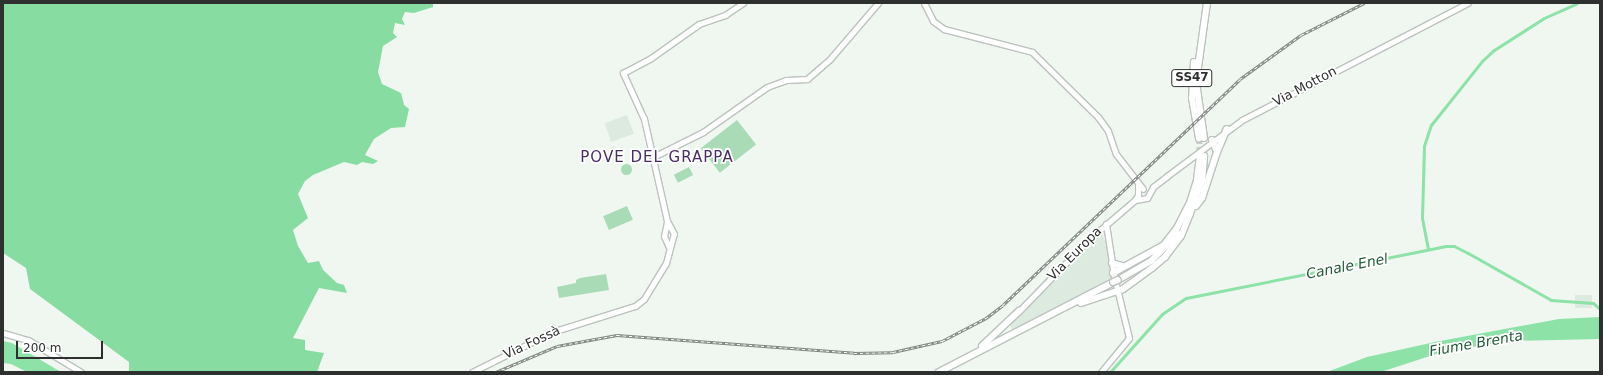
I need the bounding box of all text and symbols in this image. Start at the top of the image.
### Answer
street label: Via Motton [1270,64,1340,110]
road number: SS47 [1171,68,1213,88]
district label: POVE DEL GRAPPA [580,149,734,167]
street label: Via Europa [1045,224,1105,284]
water label: Canale Enel [1305,250,1389,282]
street label: Via Fossà [501,323,563,363]
water label: Fiume Brenta [1428,327,1524,359]
scale bar [18,333,105,359]
text: 200 m [23,341,61,355]

